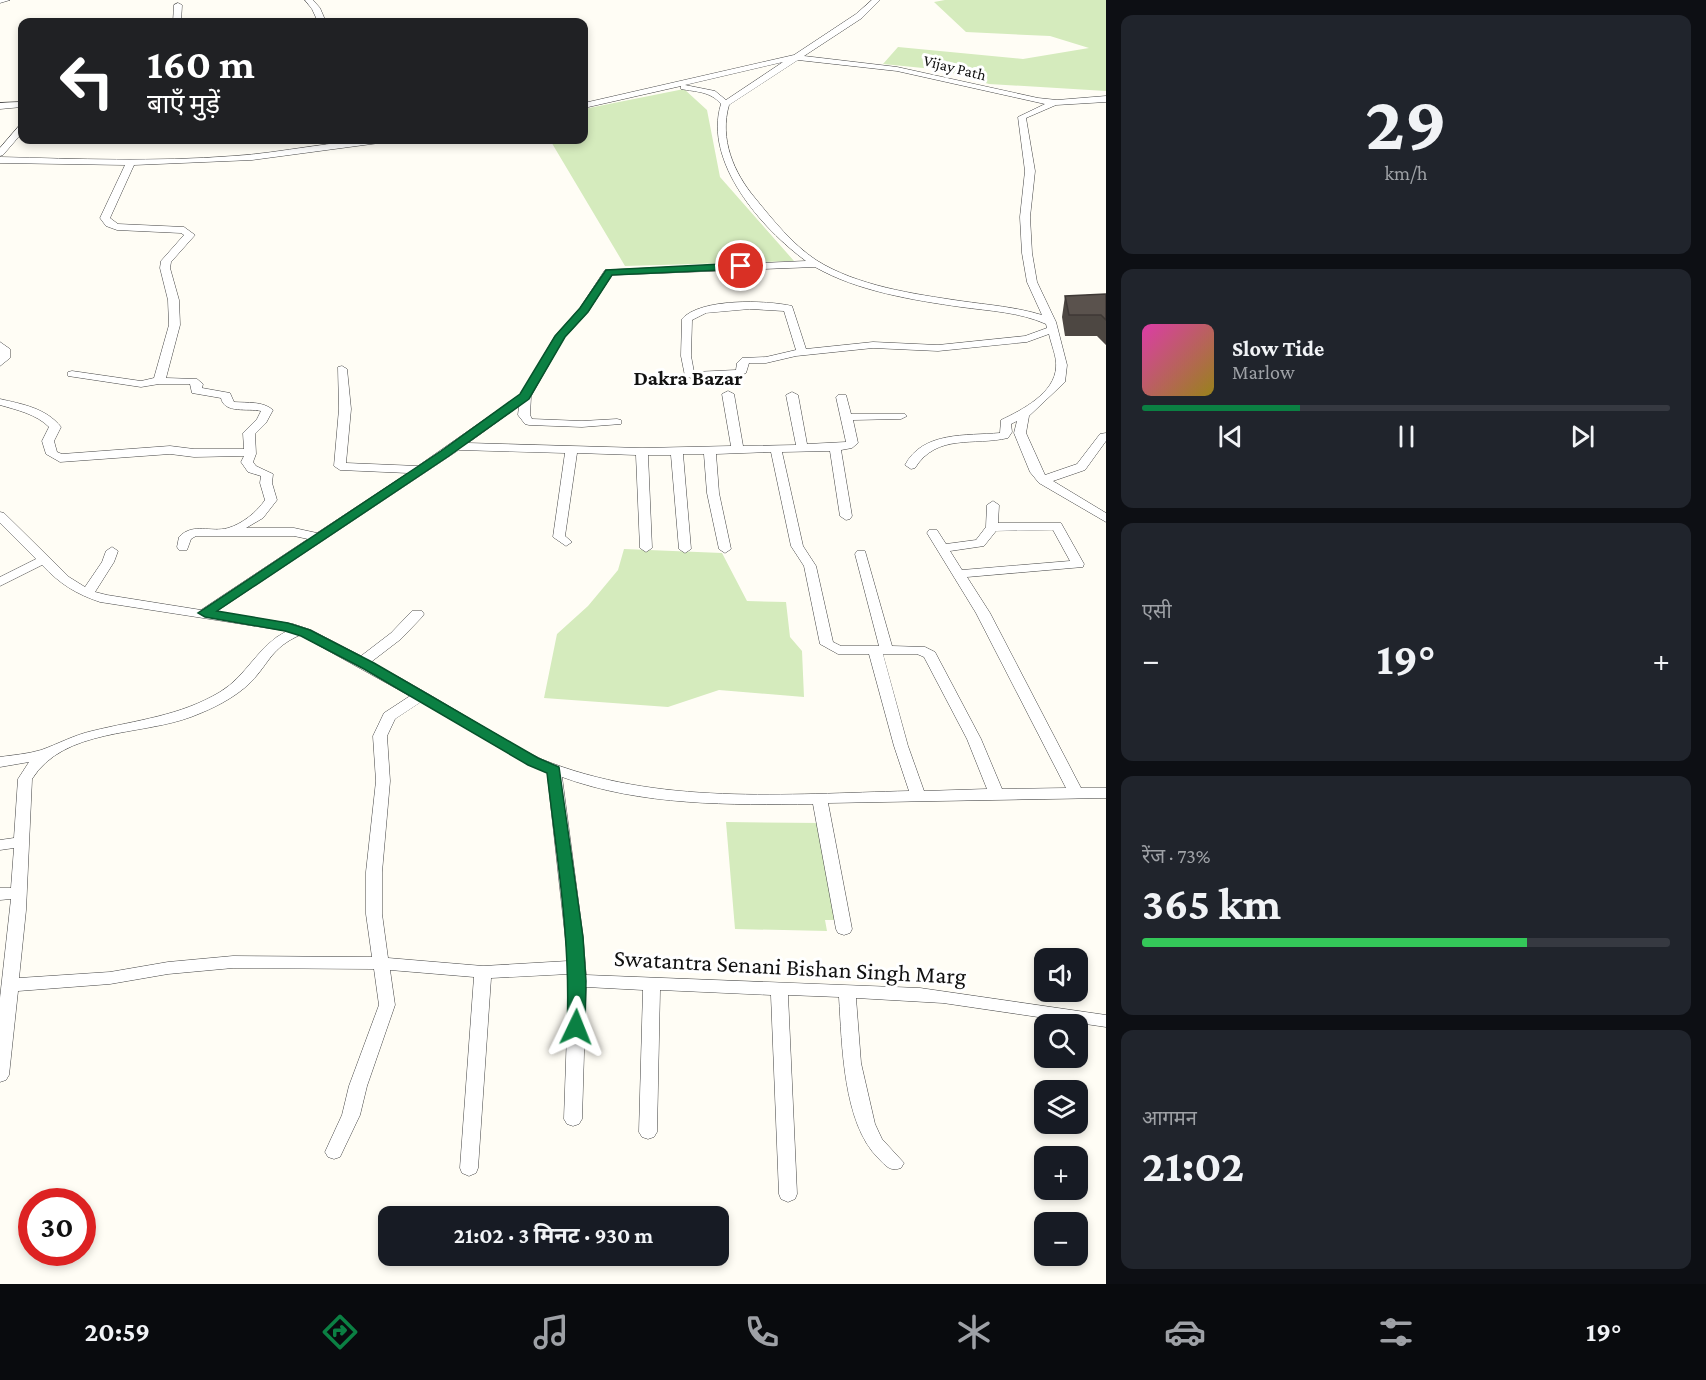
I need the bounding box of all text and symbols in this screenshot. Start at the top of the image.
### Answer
text: 160 m [147,40,255,87]
icon: left [48,42,126,120]
street label: Vijay Path [922,52,988,85]
text: 29 [1365,79,1447,166]
text: बाएँ मुड़ें [147,89,220,119]
text: km/h [1384,162,1428,184]
pin [715,240,766,291]
icon: arrive [724,249,757,282]
text: Slow Tide [1232,336,1324,361]
text: Marlow [1232,361,1295,383]
district label: Dakra Bazar [633,366,743,390]
icon: previous [1214,420,1247,453]
icon: pause [1390,420,1423,453]
icon: next [1566,420,1599,453]
text: एसी [1142,600,1172,622]
text: 19° [1377,634,1435,684]
text: − [1142,641,1159,678]
text: + [1653,641,1670,678]
text: रेंज · 73% [1142,845,1211,867]
text: 365 km [1142,879,1281,929]
street label: Swatantra Senani Bishan Singh Marg [613,944,967,989]
map controls [1034,948,1088,1266]
button: sound [1034,948,1088,1002]
position arrow [544,995,608,1059]
button: search [1034,1014,1088,1068]
button: layers [1034,1080,1088,1134]
text: आगमन [1142,1107,1197,1129]
text: 21:02 [1142,1141,1244,1191]
button: + [1034,1146,1088,1200]
speed limit sign: 30 [18,1188,96,1266]
button: − [1034,1212,1088,1266]
text: 21:02 · 3 मिनट · 930 m [454,1223,653,1248]
icon: directions [319,1311,361,1353]
icon: music [530,1311,572,1353]
icon: phone [741,1311,783,1353]
icon: climate [953,1311,995,1353]
icon: car [1164,1311,1206,1353]
icon: filters [1375,1311,1417,1353]
text: 20:59 [85,1317,150,1347]
text: 19° [1586,1317,1621,1347]

